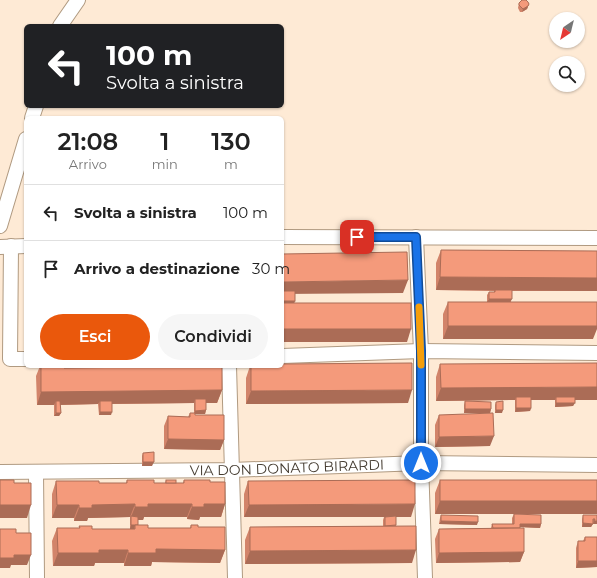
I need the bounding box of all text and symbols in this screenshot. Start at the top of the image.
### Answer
north arrow [549,12,585,48]
map controls [549,12,585,92]
text: 100 m [106,38,192,72]
icon: left [40,40,92,92]
button: search [549,56,585,92]
text: Svolta a sinistra [106,72,244,94]
text: 21:08 [57,127,118,156]
text: 1 [160,127,169,156]
text: 130 [211,127,251,156]
text: Arrivo [69,156,107,172]
text: min [152,156,178,172]
text: m [224,156,238,172]
icon: left [40,202,62,224]
text: Svolta a sinistra [74,203,197,222]
text: 100 m [223,203,268,222]
pin [340,220,374,254]
icon: arrive [346,226,368,248]
icon: arrive [40,258,62,280]
text: Arrivo a destinazione [74,259,240,278]
text: 30 m [252,259,290,278]
button: Esci [40,314,150,360]
button: Condividi [158,314,268,360]
position arrow [400,442,442,484]
street label: VIA DON DONATO BIRARDI [190,455,384,479]

